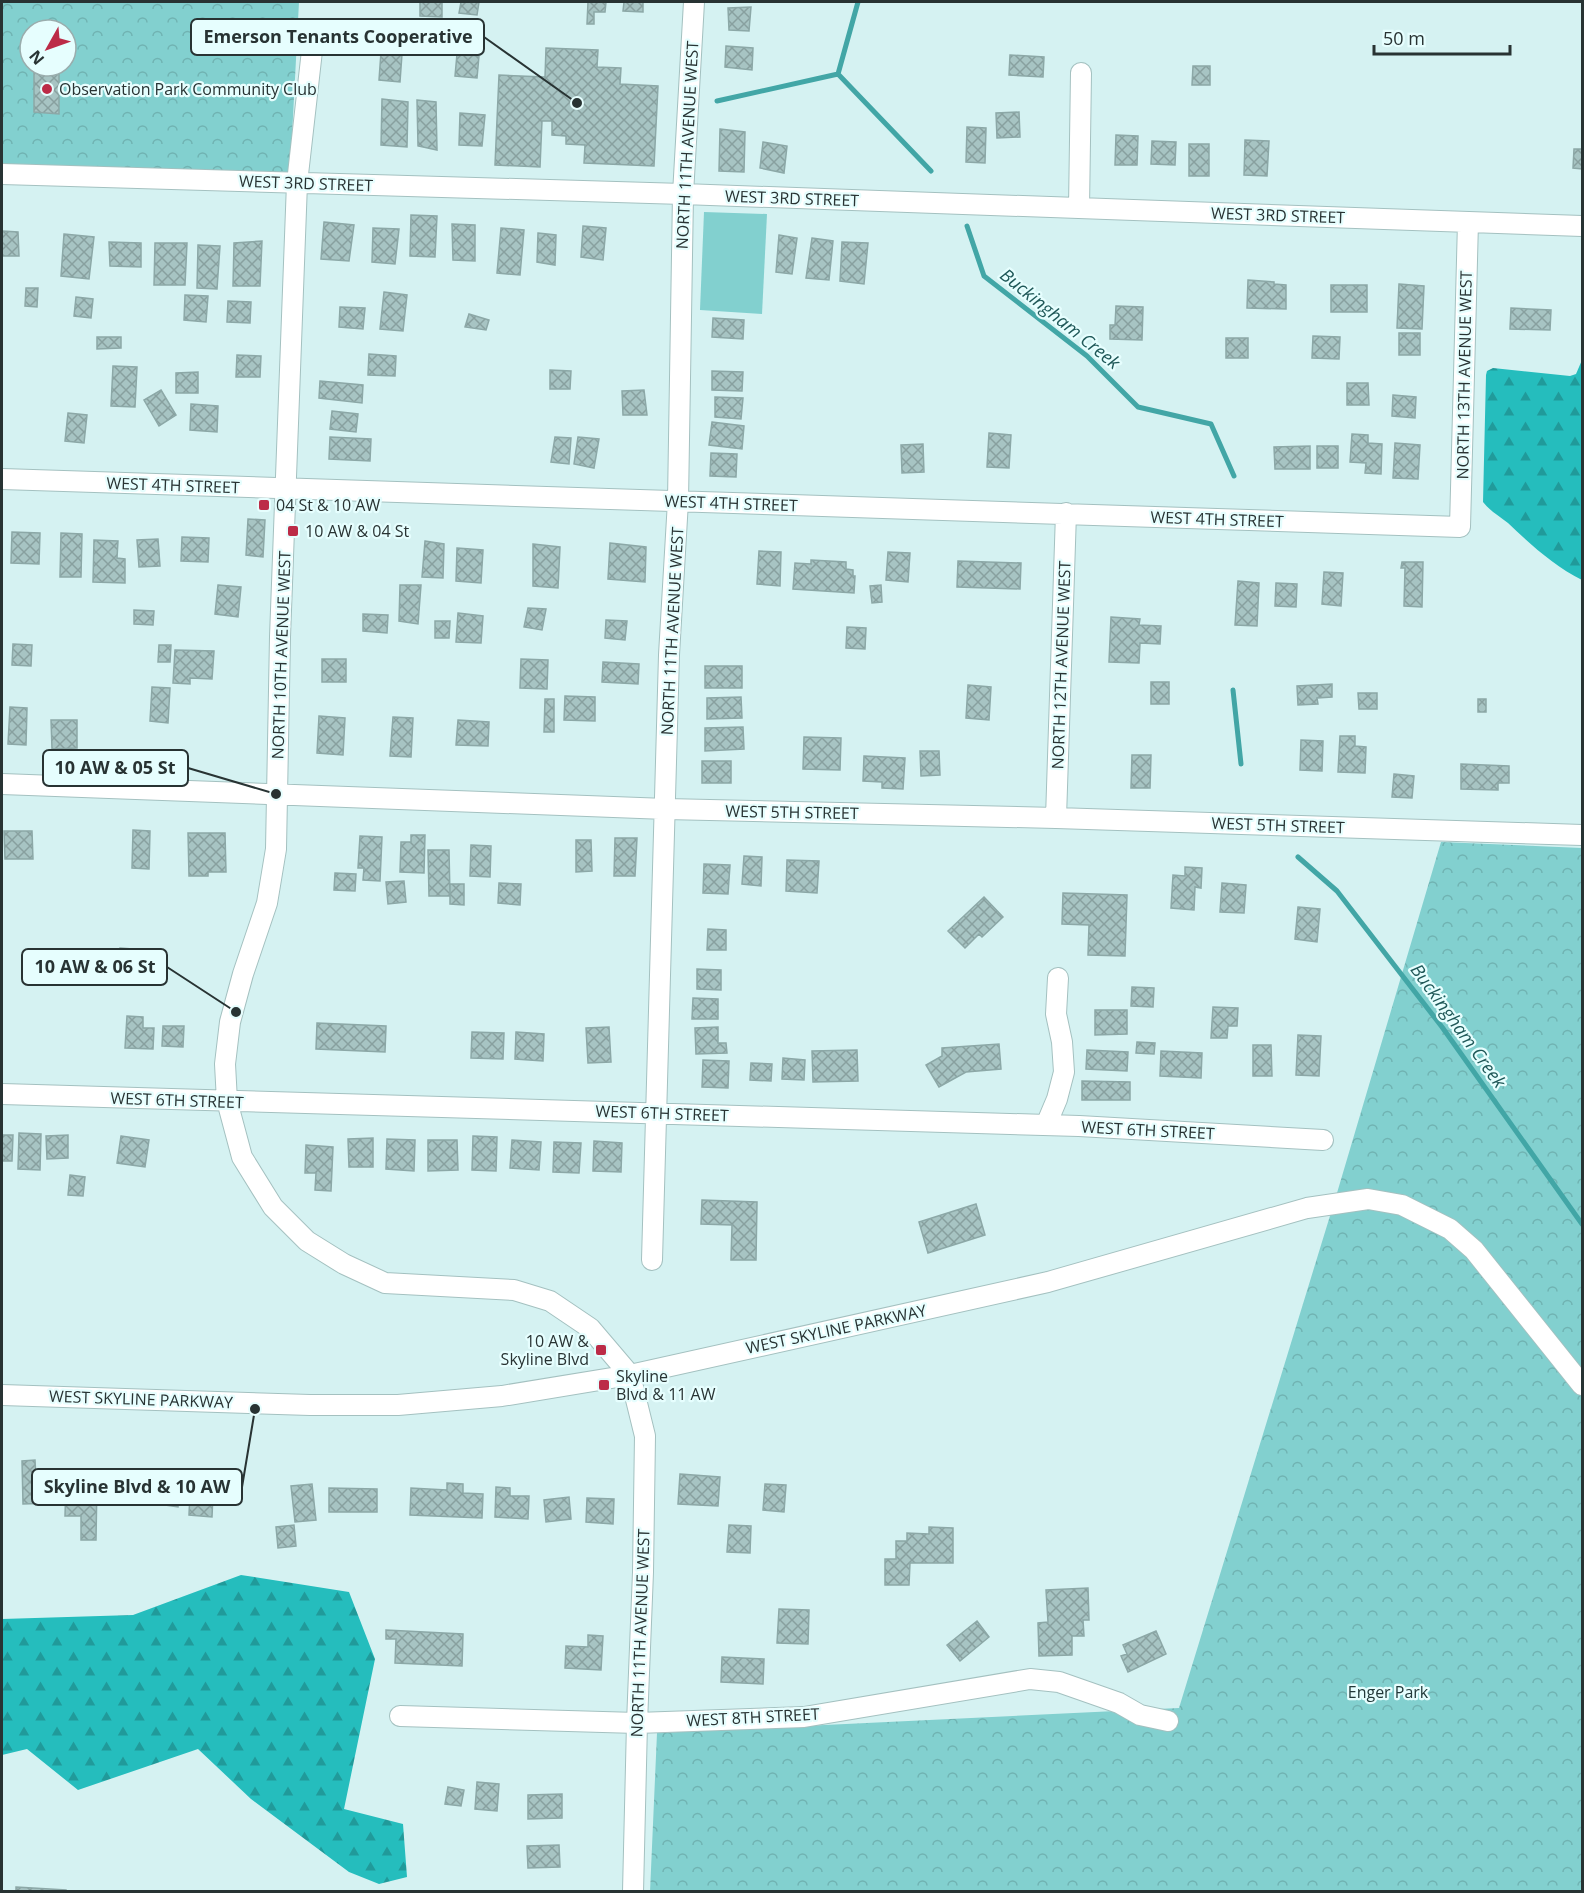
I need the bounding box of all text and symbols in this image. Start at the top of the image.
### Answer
north arrow [18,18,78,78]
scale bar [1374,18,1510,56]
callout: Emerson Tenants Cooperative [191,19,484,55]
text: Emerson Tenants Cooperative [203,24,473,48]
text: 50 m [1383,26,1425,50]
street label: NORTH 11TH AVENUE WEST [671,40,703,250]
text: N [24,46,49,70]
place label: Observation Park Community Club [59,78,317,100]
marker: Observation Park Community Club [40,82,54,96]
street label: WEST 3RD STREET [239,170,374,196]
street label: WEST 3RD STREET [725,185,860,211]
street label: WEST 3RD STREET [1211,202,1346,228]
water label: Buckingham Creek [996,262,1127,375]
street label: NORTH 13TH AVENUE WEST [1451,270,1477,480]
street label: WEST 4TH STREET [106,472,240,498]
street label: WEST 4TH STREET [664,490,798,516]
place label: 04 St & 10 AW [276,494,380,516]
marker: 04 St & 10 AW [257,498,271,512]
street label: WEST 4TH STREET [1150,506,1284,532]
place label: 10 AW & 04 St [305,520,410,542]
marker: 10 AW & 04 St [286,524,300,538]
street label: NORTH 11TH AVENUE WEST [656,526,688,736]
street label: NORTH 10TH AVENUE WEST [266,550,296,760]
street label: NORTH 12TH AVENUE WEST [1046,560,1076,770]
callout: 10 AW & 05 St [43,750,188,786]
text: 10 AW & 05 St [55,755,176,779]
street label: WEST 5TH STREET [725,800,859,824]
street label: WEST 5TH STREET [1211,812,1345,838]
callout: 10 AW & 06 St [22,949,167,985]
text: 10 AW & 06 St [35,954,156,978]
water label: Buckingham Creek [1406,959,1513,1093]
street label: WEST 6TH STREET [110,1087,244,1113]
street label: WEST 6TH STREET [595,1100,729,1126]
street label: WEST 6TH STREET [1081,1116,1215,1144]
street label: WEST SKYLINE PARKWAY [744,1299,928,1359]
place label: 10 AW & Skyline Blvd [501,1330,589,1370]
marker: 10 AW & Skyline Blvd [594,1343,608,1357]
place label: Skyline Blvd & 11 AW [616,1365,716,1405]
marker: Skyline Blvd & 11 AW [597,1378,611,1392]
street label: WEST SKYLINE PARKWAY [49,1385,233,1413]
callout: Skyline Blvd & 10 AW [32,1469,242,1505]
text: Skyline Blvd & 10 AW [44,1474,231,1498]
street label: NORTH 11TH AVENUE WEST [625,1528,655,1738]
park label: Enger Park [1348,1681,1429,1703]
street label: WEST 8TH STREET [686,1703,820,1731]

